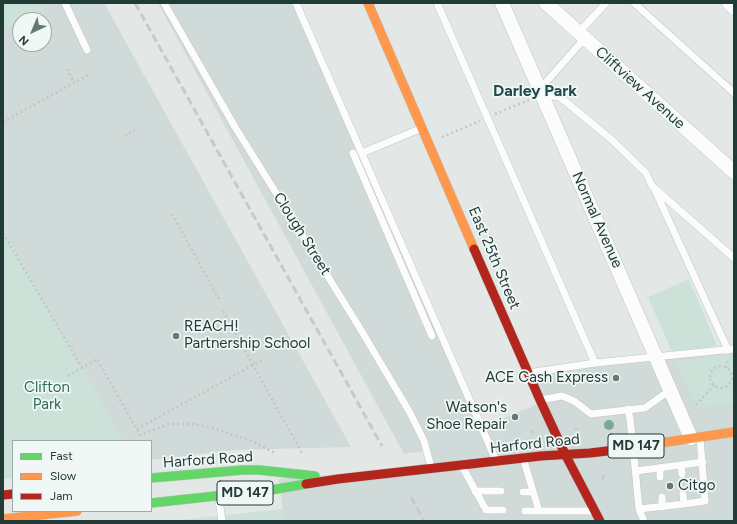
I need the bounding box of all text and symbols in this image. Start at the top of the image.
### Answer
north arrow [12,12,52,52]
text: N [16,33,32,48]
street label: Cliftview Avenue [592,43,688,133]
district label: Darley Park [493,81,577,101]
street label: Normal Avenue [568,169,626,271]
street label: Clough Street [269,189,335,279]
street label: East 25th Street [464,204,524,312]
place label: REACH! Partnership School [184,318,310,353]
marker: REACH! Partnership School [171,331,181,341]
place label: ACE Cash Express [485,369,608,387]
marker: ACE Cash Express [611,373,621,383]
park label: Clifton Park [24,379,70,414]
place label: Watson's Shoe Repair [426,399,507,434]
marker: Watson's Shoe Repair [510,412,520,422]
street label: Harford Road [489,430,581,458]
road number: MD 147 [608,434,664,458]
legend [12,440,152,512]
street label: Harford Road [162,448,254,472]
text: Fast [50,449,73,463]
text: Slow [50,469,76,483]
place label: Citgo [678,477,715,495]
road number: MD 147 [217,481,273,505]
marker: Citgo [665,481,675,491]
text: Jam [50,489,73,503]

